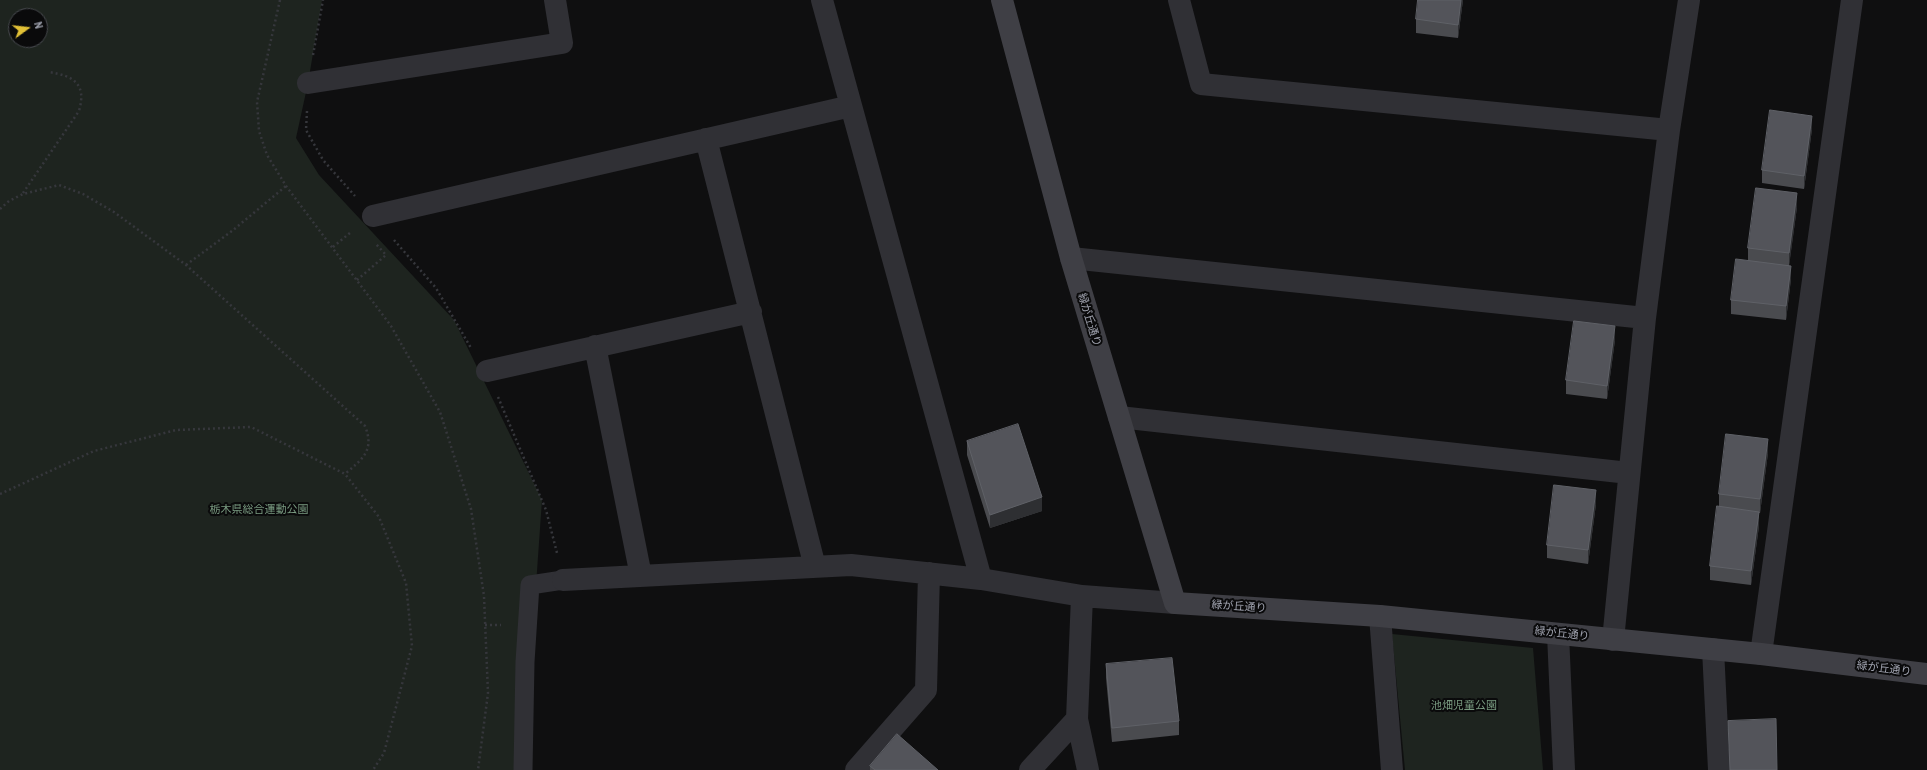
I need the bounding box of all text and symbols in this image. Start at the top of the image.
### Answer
north arrow [8,8,48,48]
text: N [31,20,46,30]
street label: 緑が丘通り [1075,292,1103,348]
park label: 栃木県総合運動公園 [210,503,308,517]
street label: 緑が丘通り [1211,598,1267,616]
street label: 緑が丘通り [1534,625,1590,643]
street label: 緑が丘通り [1856,659,1912,679]
park label: 池畑児童公園 [1431,699,1497,713]

